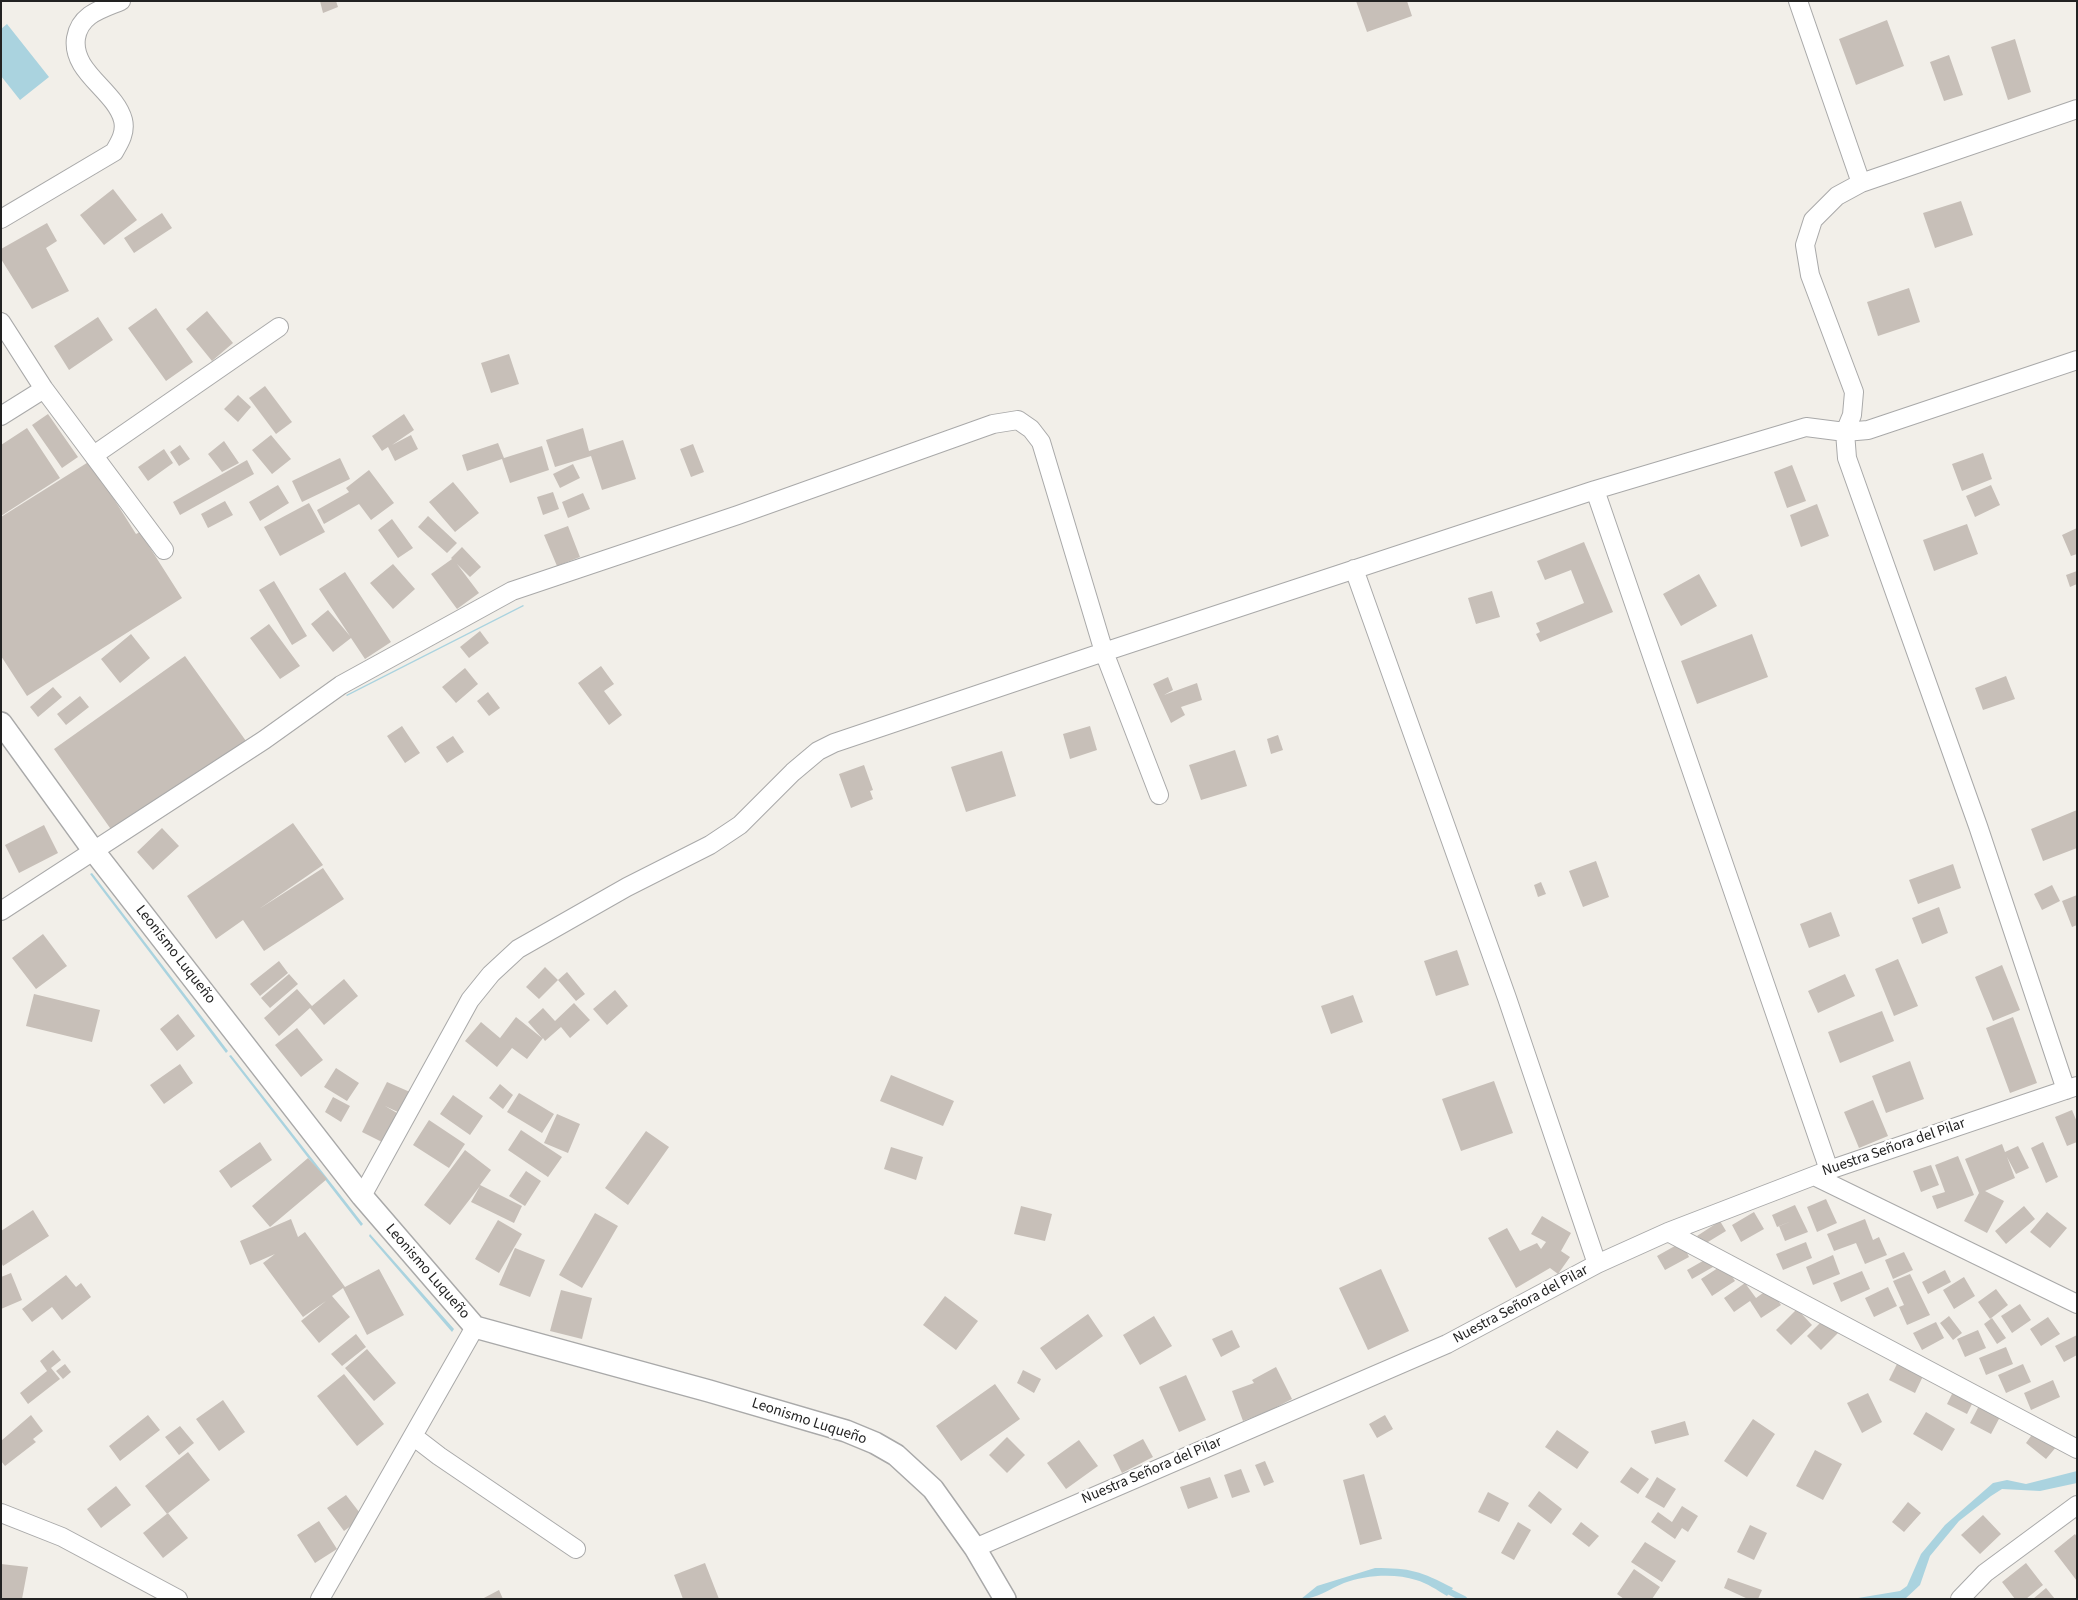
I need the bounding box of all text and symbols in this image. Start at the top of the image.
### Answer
street label: Leonismo Luqueño [131,902,219,1008]
street label: Nuestra Señora del Pilar [1820,1115,1968,1181]
street label: Leonismo Luqueño [381,1221,473,1323]
street label: Nuestra Señora del Pilar [1450,1262,1592,1348]
street label: Leonismo Luqueño [749,1395,869,1449]
street label: Nuestra Señora del Pilar [1079,1433,1225,1509]

